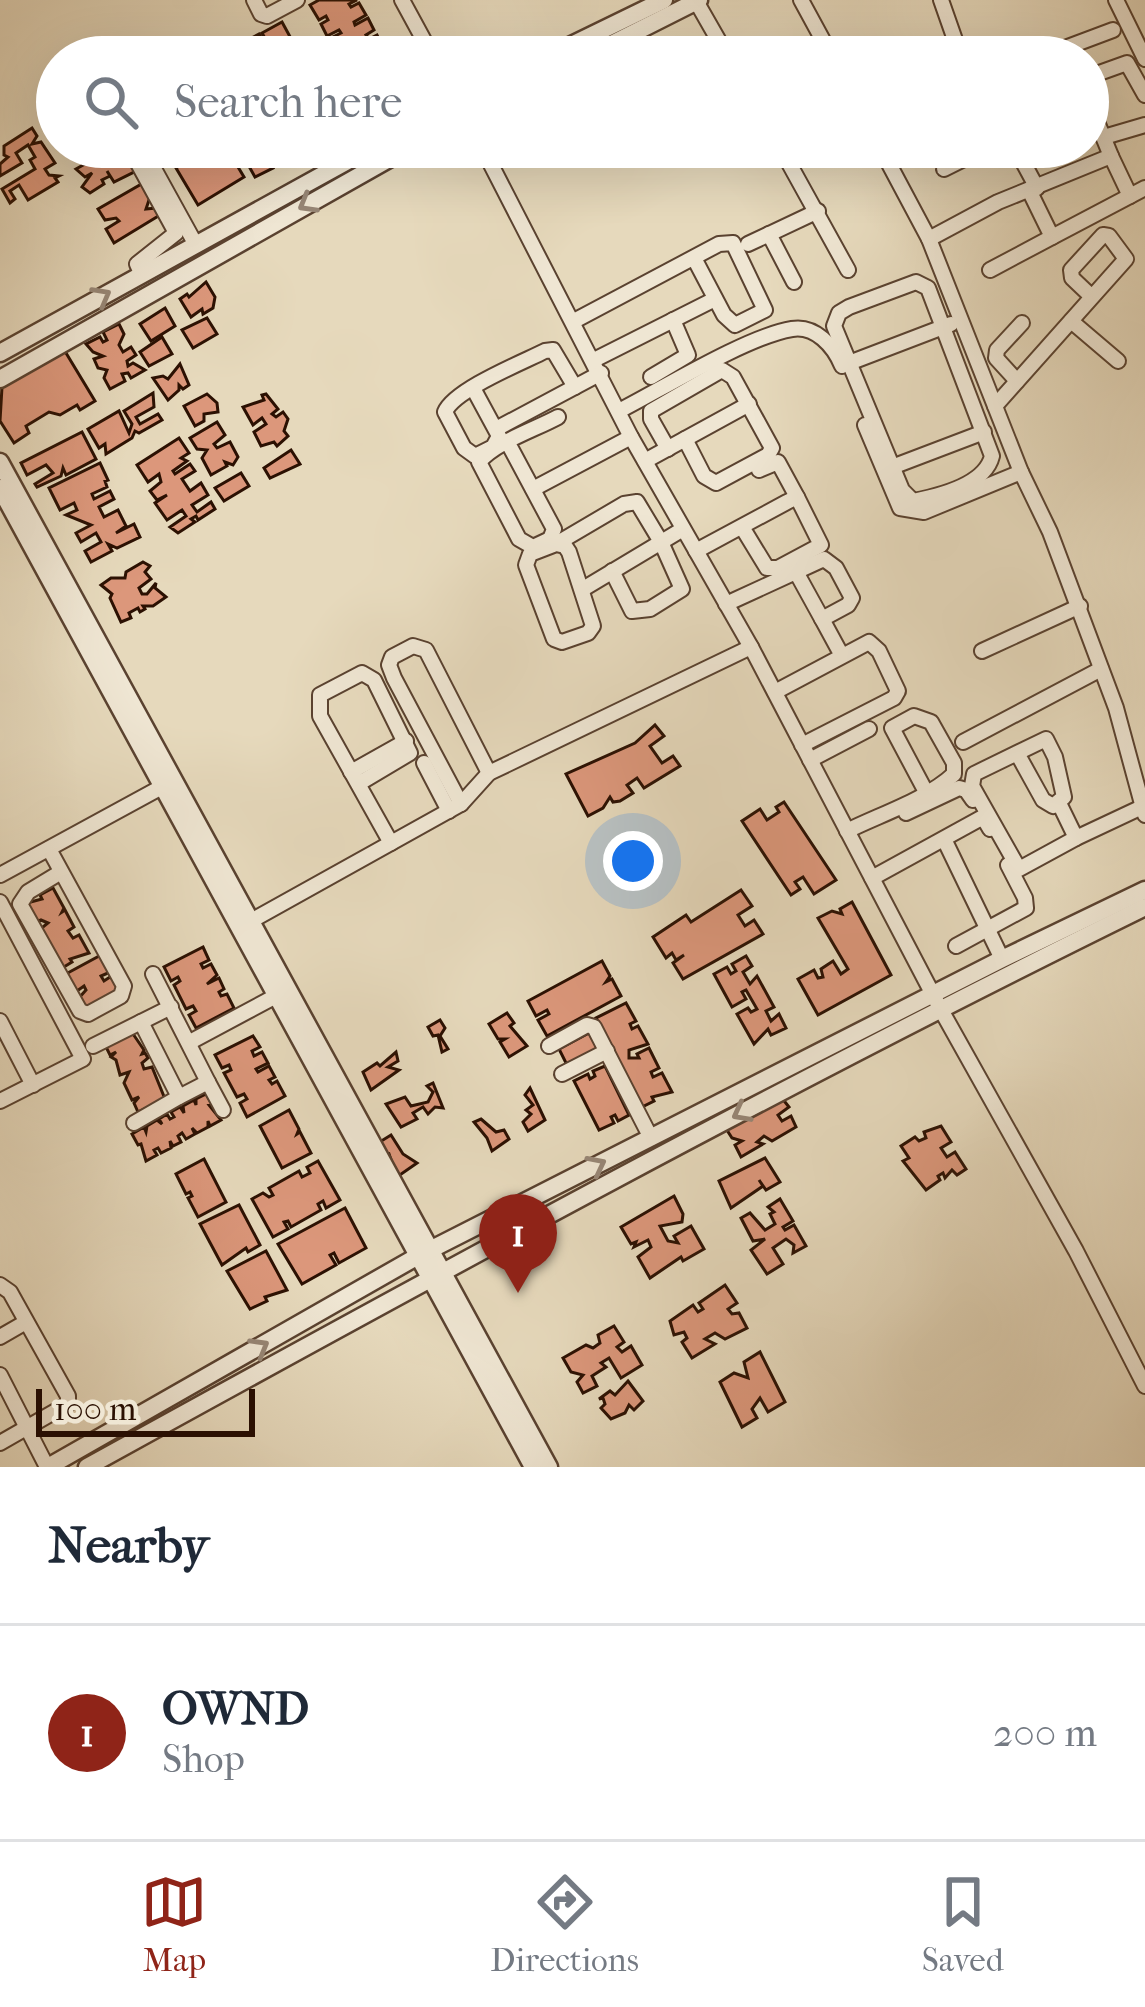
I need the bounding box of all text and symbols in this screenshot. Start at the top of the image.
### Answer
search box [36,36,1109,168]
icon: search [78,69,144,135]
text: Search here [174,76,402,129]
one-way arrow [299,189,320,212]
one-way arrow [90,288,111,311]
your location [603,831,663,891]
one-way arrow [733,1099,754,1122]
one-way arrow [585,1156,606,1180]
pin: 1 [479,1194,557,1293]
one-way arrow [247,1338,268,1361]
scale bar [36,1383,255,1436]
text: 100 m [54,1390,137,1429]
text: Nearby [48,1515,209,1575]
text: OWND [162,1683,309,1736]
text: 1 [80,1710,94,1756]
text: 200 m [993,1710,1097,1756]
text: Shop [162,1736,245,1782]
tab: Map [141,1869,207,1980]
tab: Directions [490,1869,639,1980]
tab: Saved [922,1869,1004,1980]

